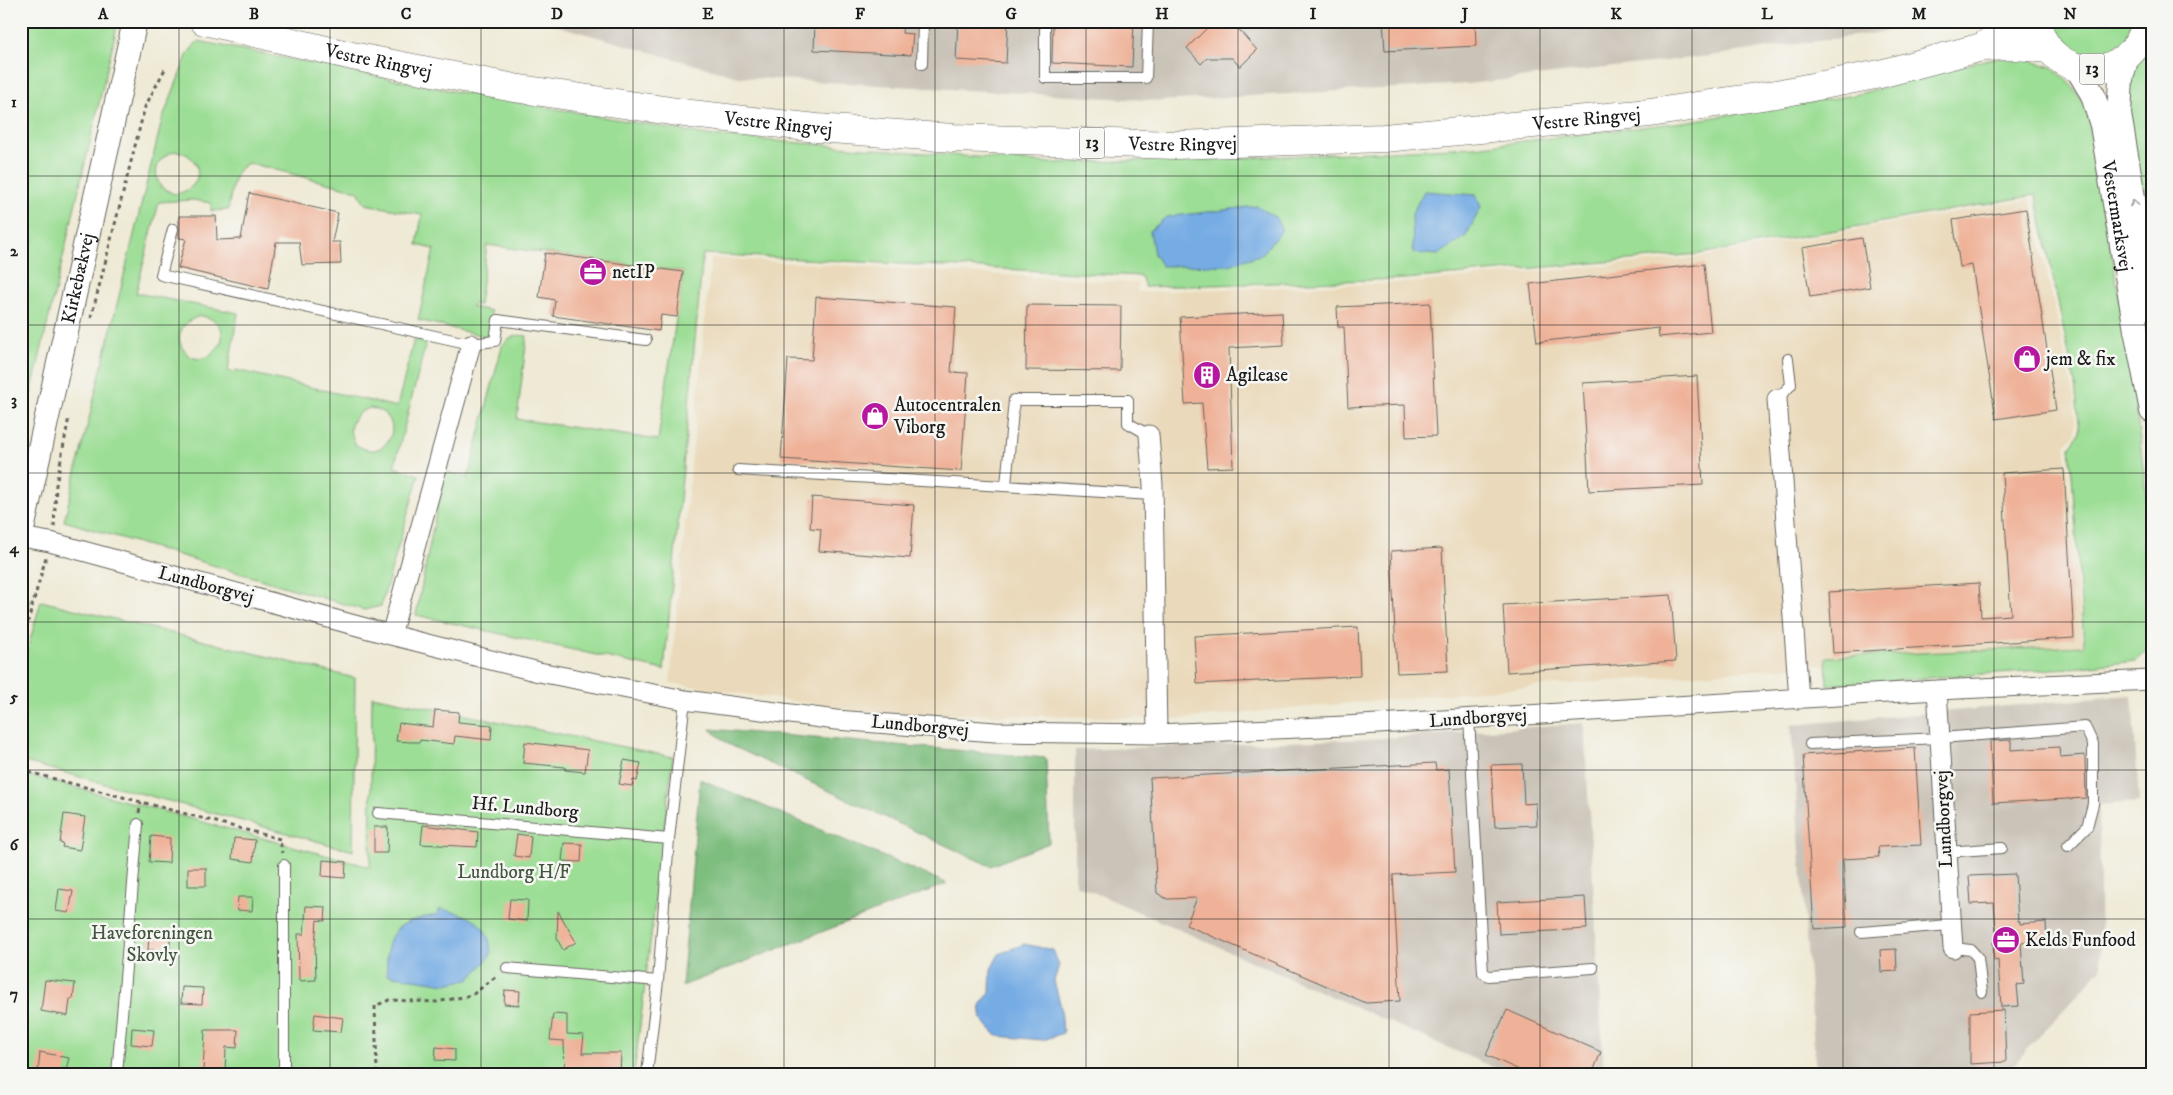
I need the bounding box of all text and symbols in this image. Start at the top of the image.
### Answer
text: A [97,4,109,24]
text: B [249,4,259,24]
text: C [401,4,411,24]
text: D [551,4,563,24]
text: E [702,4,714,24]
text: F [855,4,865,24]
text: G [1005,4,1017,24]
text: H [1155,4,1169,24]
text: I [1310,4,1317,24]
text: J [1460,4,1469,24]
text: K [1610,4,1622,24]
text: L [1761,4,1773,24]
text: M [1912,4,1927,24]
text: N [2063,4,2077,24]
street label: Vestre Ringvej [322,38,434,83]
road number: 13 [2080,54,2104,85]
text: 1 [11,92,17,112]
street label: Vestre Ringvej [1531,102,1642,136]
street label: Vestre Ringvej [722,106,833,141]
road number: 13 [1080,128,1104,158]
street label: Vestre Ringvej [1127,131,1237,157]
street label: Vestermarksvej [2096,158,2138,273]
one-way arrow [2130,198,2140,207]
street label: Kirkebækvej [57,231,99,326]
text: 2 [10,241,19,261]
office icon: netIP [578,257,608,287]
place label: netIP [612,261,655,284]
shop icon: jem & fix [2012,344,2042,374]
place label: jem & fix [2043,348,2116,371]
building icon: Agilease [1192,360,1222,390]
place label: Agilease [1226,364,1288,387]
text: 3 [11,390,17,410]
place label: Autocentralen Viborg [893,394,1001,439]
shop icon: Autocentralen Viborg [860,401,890,431]
text: 4 [8,538,19,558]
street label: Lundborgvej [156,561,256,609]
text: 5 [9,687,18,707]
street label: Lundborgvej [1428,703,1528,733]
street label: Lundborgvej [870,710,970,742]
street label: Lundborgvej [1930,770,1958,868]
street label: Hf. Lundborg [471,792,580,824]
text: 6 [10,835,20,855]
park label: Lundborg H/F [457,861,571,884]
park label: Haveforeningen Skovly [91,922,213,967]
office icon: Kelds Funfood [1991,925,2021,955]
place label: Kelds Funfood [2025,929,2136,952]
text: 7 [10,984,18,1004]

